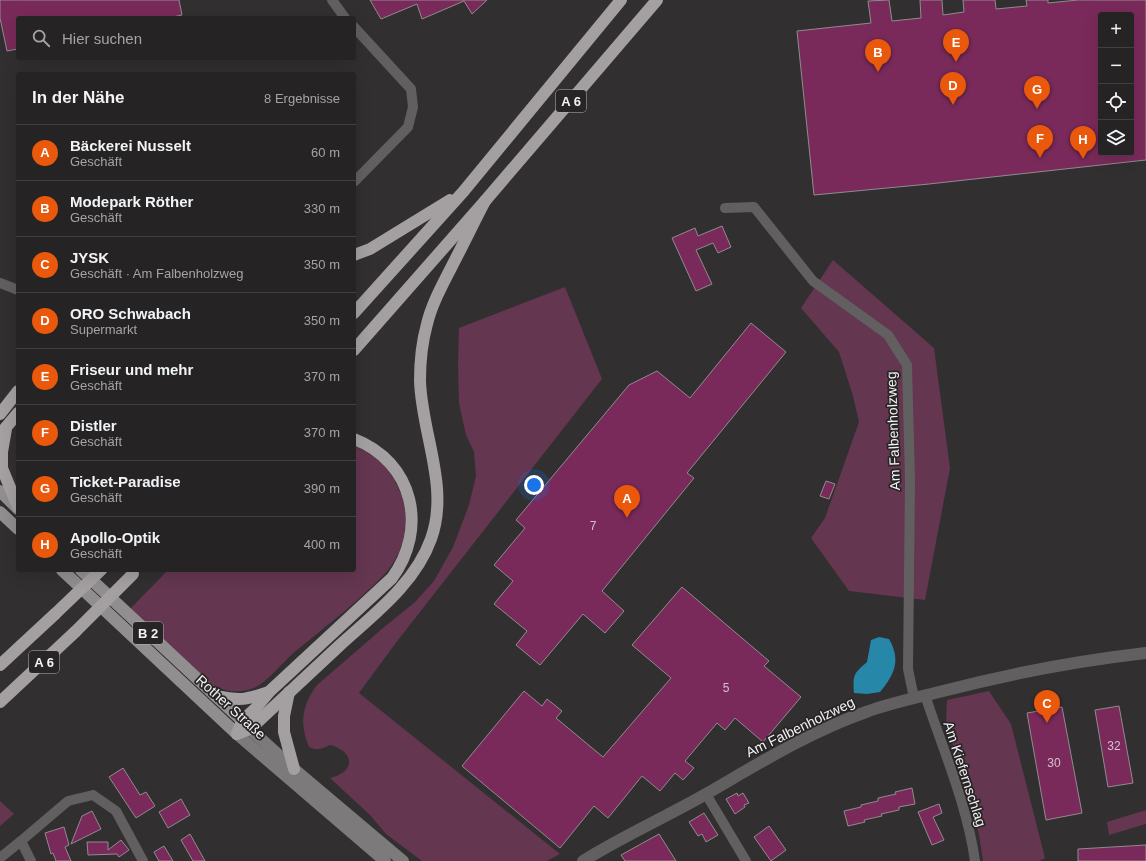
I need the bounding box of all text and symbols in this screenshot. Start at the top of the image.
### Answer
map controls [1098,12,1134,156]
button: + [1098,12,1134,48]
search box [16,16,356,60]
icon: search [30,27,52,49]
pin: E [943,29,969,62]
text: Hier suchen [62,30,142,47]
pin: B [865,39,891,72]
button: − [1098,48,1134,84]
pin: D [940,72,966,105]
pin: G [1024,76,1050,109]
button: locate [1098,84,1134,120]
text: In der Nähe [32,88,125,107]
road number: A 6 [556,90,586,112]
text: 8 Ergebnisse [264,91,340,106]
button: layers [1098,120,1134,156]
pin: F [1027,125,1053,158]
pin: H [1070,126,1096,159]
text: Bäckerei Nusselt [70,137,191,154]
text: A [40,145,50,160]
text: 60 m [311,145,340,160]
text: Geschäft [70,154,122,169]
text: Modepark Röther [70,193,193,210]
text: B [40,201,50,216]
text: 330 m [304,201,340,216]
text: Geschäft [70,210,122,225]
text: JYSK [70,249,109,266]
text: C [40,257,50,272]
text: 350 m [304,257,340,272]
text: Geschäft · Am Falbenholzweg [70,266,243,281]
text: ORO Schwabach [70,305,191,322]
text: D [40,313,50,328]
text: 350 m [304,313,340,328]
text: Supermarkt [70,322,137,337]
text: Friseur und mehr [70,361,193,378]
text: E [41,369,49,384]
text: 370 m [304,369,340,384]
street label: Am Falbenholzweg [883,371,903,491]
text: Geschäft [70,378,122,393]
text: Distler [70,417,117,434]
text: F [41,425,49,440]
text: 370 m [304,425,340,440]
text: Geschäft [70,434,122,449]
text: Ticket-Paradise [70,473,181,490]
your location [524,475,544,495]
text: G [40,481,50,496]
text: 390 m [304,481,340,496]
pin: A [614,485,640,518]
text: Geschäft [70,490,122,505]
house number: 7 [590,519,597,533]
text: Apollo-Optik [70,529,160,546]
text: H [40,537,50,552]
text: 400 m [304,537,340,552]
text: Geschäft [70,546,122,561]
road number: B 2 [133,622,163,644]
road number: A 6 [29,651,59,673]
street label: Rother Straße [193,672,269,742]
house number: 5 [723,681,730,695]
pin: C [1034,690,1060,723]
street label: Am Falbenholzweg [743,694,857,760]
street label: Am Kiefernschlag [940,719,990,829]
house number: 32 [1107,739,1121,753]
house number: 30 [1047,756,1061,770]

